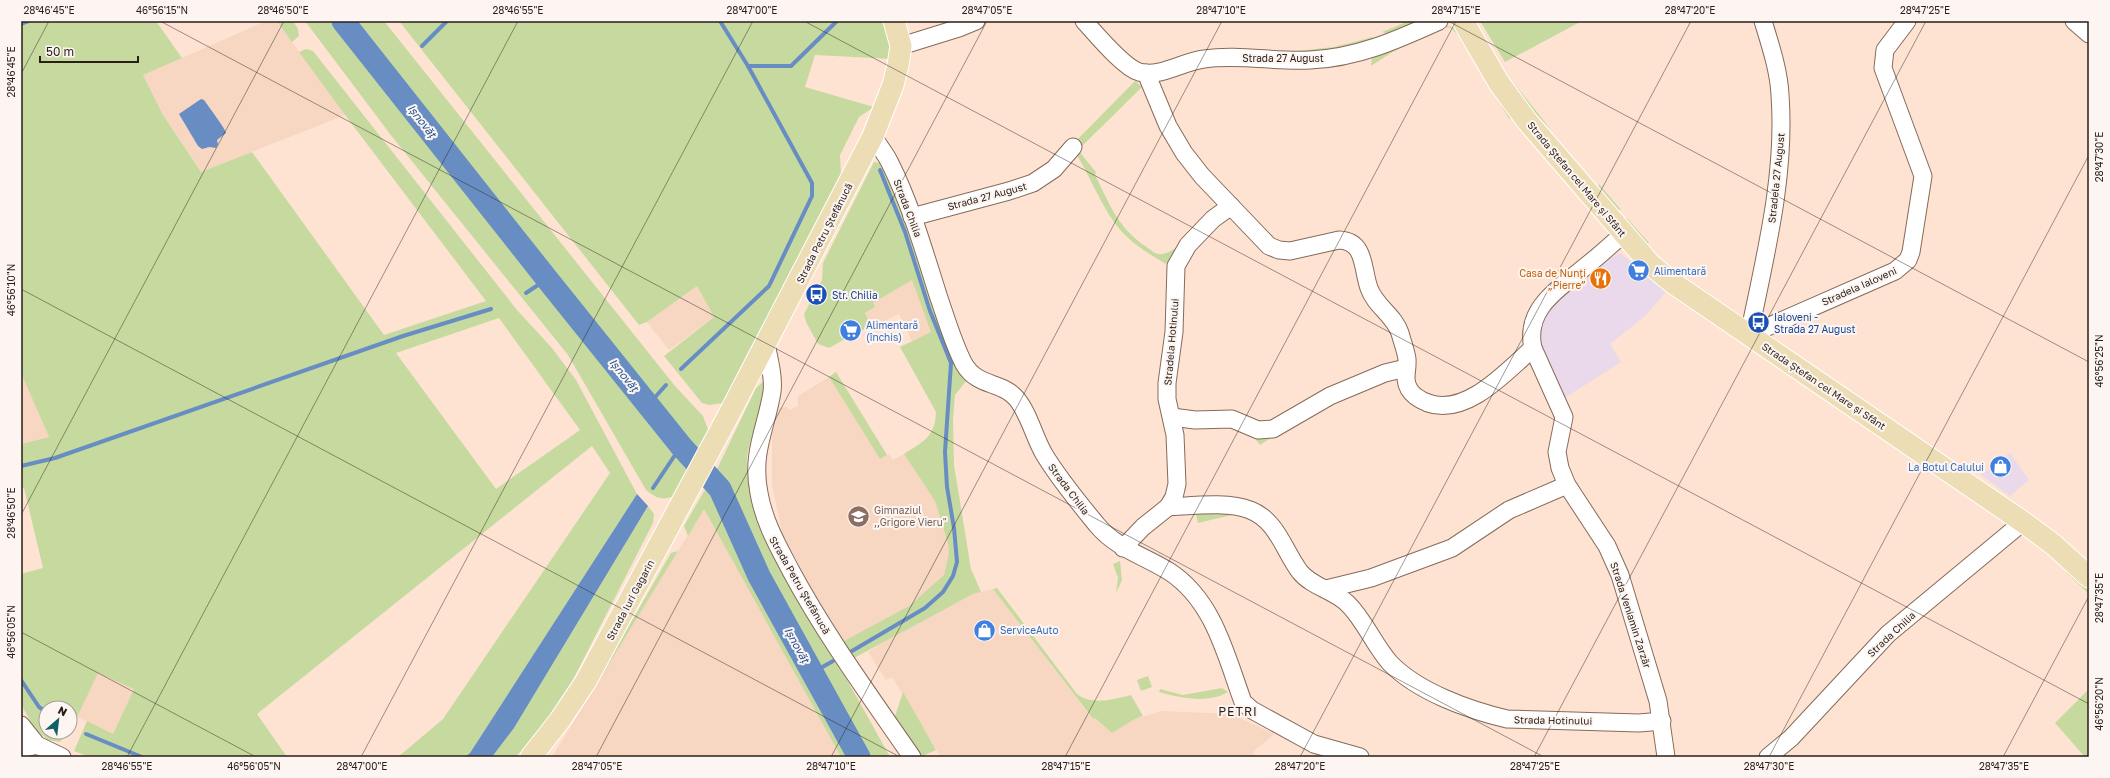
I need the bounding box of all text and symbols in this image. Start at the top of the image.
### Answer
text: 28°46'45"E [23,4,75,16]
text: 46°56'15"N [136,4,188,16]
text: 28°46'50"E [257,4,309,16]
text: 28°46'55"E [493,4,543,16]
text: 28°47'00"E [727,4,777,16]
text: 28°47'05"E [962,4,1012,16]
text: 28°47'10"E [1196,4,1246,16]
text: 28°47'15"E [1431,4,1481,16]
text: 28°47'20"E [1665,4,1715,16]
text: 28°47'25"E [1900,4,1950,16]
scale bar [40,38,138,64]
text: 50 m [46,44,74,59]
text: 28°46'45"E [5,46,17,98]
street label: Strada 27 August [1242,52,1324,64]
water label: Ișnovăț [405,101,440,142]
street label: Strada Ștefan cel Mare și Sfânt [1524,119,1629,240]
street label: Stradela 27 August [1765,132,1787,224]
text: 28°47'30"E [2093,132,2105,182]
street label: Strada Chilia [891,177,925,239]
street label: Strada 27 August [946,180,1028,212]
street label: Strada Petru Ștefănucă [793,181,855,286]
supermarket icon: Alimentară [1626,258,1652,284]
text: 46°56'10"N [5,264,17,316]
street label: Stradela Ialoveni [1820,264,1898,308]
place label: Alimentară [1654,265,1706,277]
restaurant icon: Casa de Nunți „Pierre” [1588,266,1614,292]
place label: Casa de Nunți „Pierre” [1519,267,1586,291]
bus stop icon: Str. Chilia [804,282,830,308]
place label: Str. Chilia [832,289,878,301]
street label: Stradela Hotinului [1161,298,1181,386]
bus stop icon: Ialoveni - Strada 27 August [1745,310,1771,336]
place label: Ialoveni - Strada 27 August [1774,311,1856,335]
supermarket icon: Alimentară (închis) [838,318,864,344]
place label: Alimentară (închis) [866,319,918,343]
text: 46°56'25"N [2093,334,2105,388]
street label: Strada Ștefan cel Mare și Sfânt [1759,340,1888,433]
water label: Ișnovăț [606,355,643,396]
shop icon: La Botul Calului [1987,454,2013,480]
street label: Strada Chilia [1046,461,1092,517]
place label: La Botul Calului [1908,461,1984,473]
text: 28°46'50"E [5,487,17,539]
school or university icon: Gimnaziul ,,Grigore Vieru" [846,503,872,529]
place label: Gimnaziul ,,Grigore Vieru" [874,504,947,528]
street label: Strada Petru Ştefănucă [767,534,833,636]
street label: Strada Iuri Gagarin [604,558,656,642]
street label: Strada Veniamin Zarzăr [1608,560,1654,670]
text: 28°47'35"E [2093,573,2105,623]
text: 46°56'05"N [5,605,17,659]
street label: Strada Chilia [1865,609,1917,659]
shop icon: ServiceAuto [972,617,998,643]
place label: ServiceAuto [1000,624,1058,636]
water label: Ișnovăț [781,625,813,667]
text: 46°56'20"N [2093,677,2105,731]
north arrow [38,700,78,740]
text: N [56,703,70,718]
district label: PETRI [1218,704,1258,719]
street label: Strada Hotinului [1514,713,1592,727]
text: 28°46'55"E [102,760,152,772]
text: 46°56'05"N [227,760,281,772]
text: 28°47'00"E [337,760,387,772]
text: 28°47'05"E [572,760,622,772]
text: 28°47'10"E [806,760,856,772]
text: 28°47'15"E [1041,760,1091,772]
text: 28°47'20"E [1275,760,1325,772]
text: 28°47'25"E [1510,760,1560,772]
text: 28°47'30"E [1744,760,1794,772]
text: 28°47'35"E [1979,760,2029,772]

